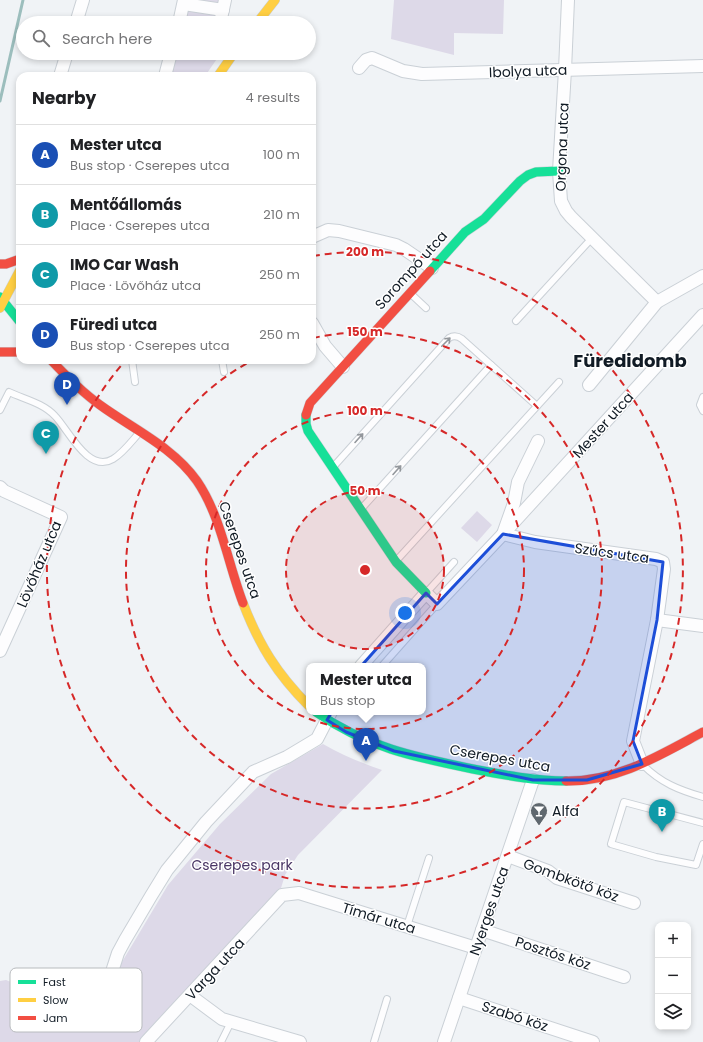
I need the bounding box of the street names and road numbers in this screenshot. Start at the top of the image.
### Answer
street label: Ibolya utca [488,60,568,82]
street label: Orgona utca [550,102,574,192]
street label: Sorompó utca [370,226,452,314]
street label: Mester utca [568,388,638,462]
street label: Cserepes utca [214,499,266,601]
street label: Lövőház utca [12,518,66,610]
street label: Szűcs utca [573,538,651,568]
street label: Cserepes utca [448,739,552,777]
street label: Gombkötő köz [520,853,622,907]
street label: Nyerges utca [464,864,514,958]
street label: Tímár utca [340,897,418,939]
street label: Posztós köz [513,931,593,975]
street label: Varga utca [181,933,249,1005]
street label: Szabó köz [479,996,551,1036]

